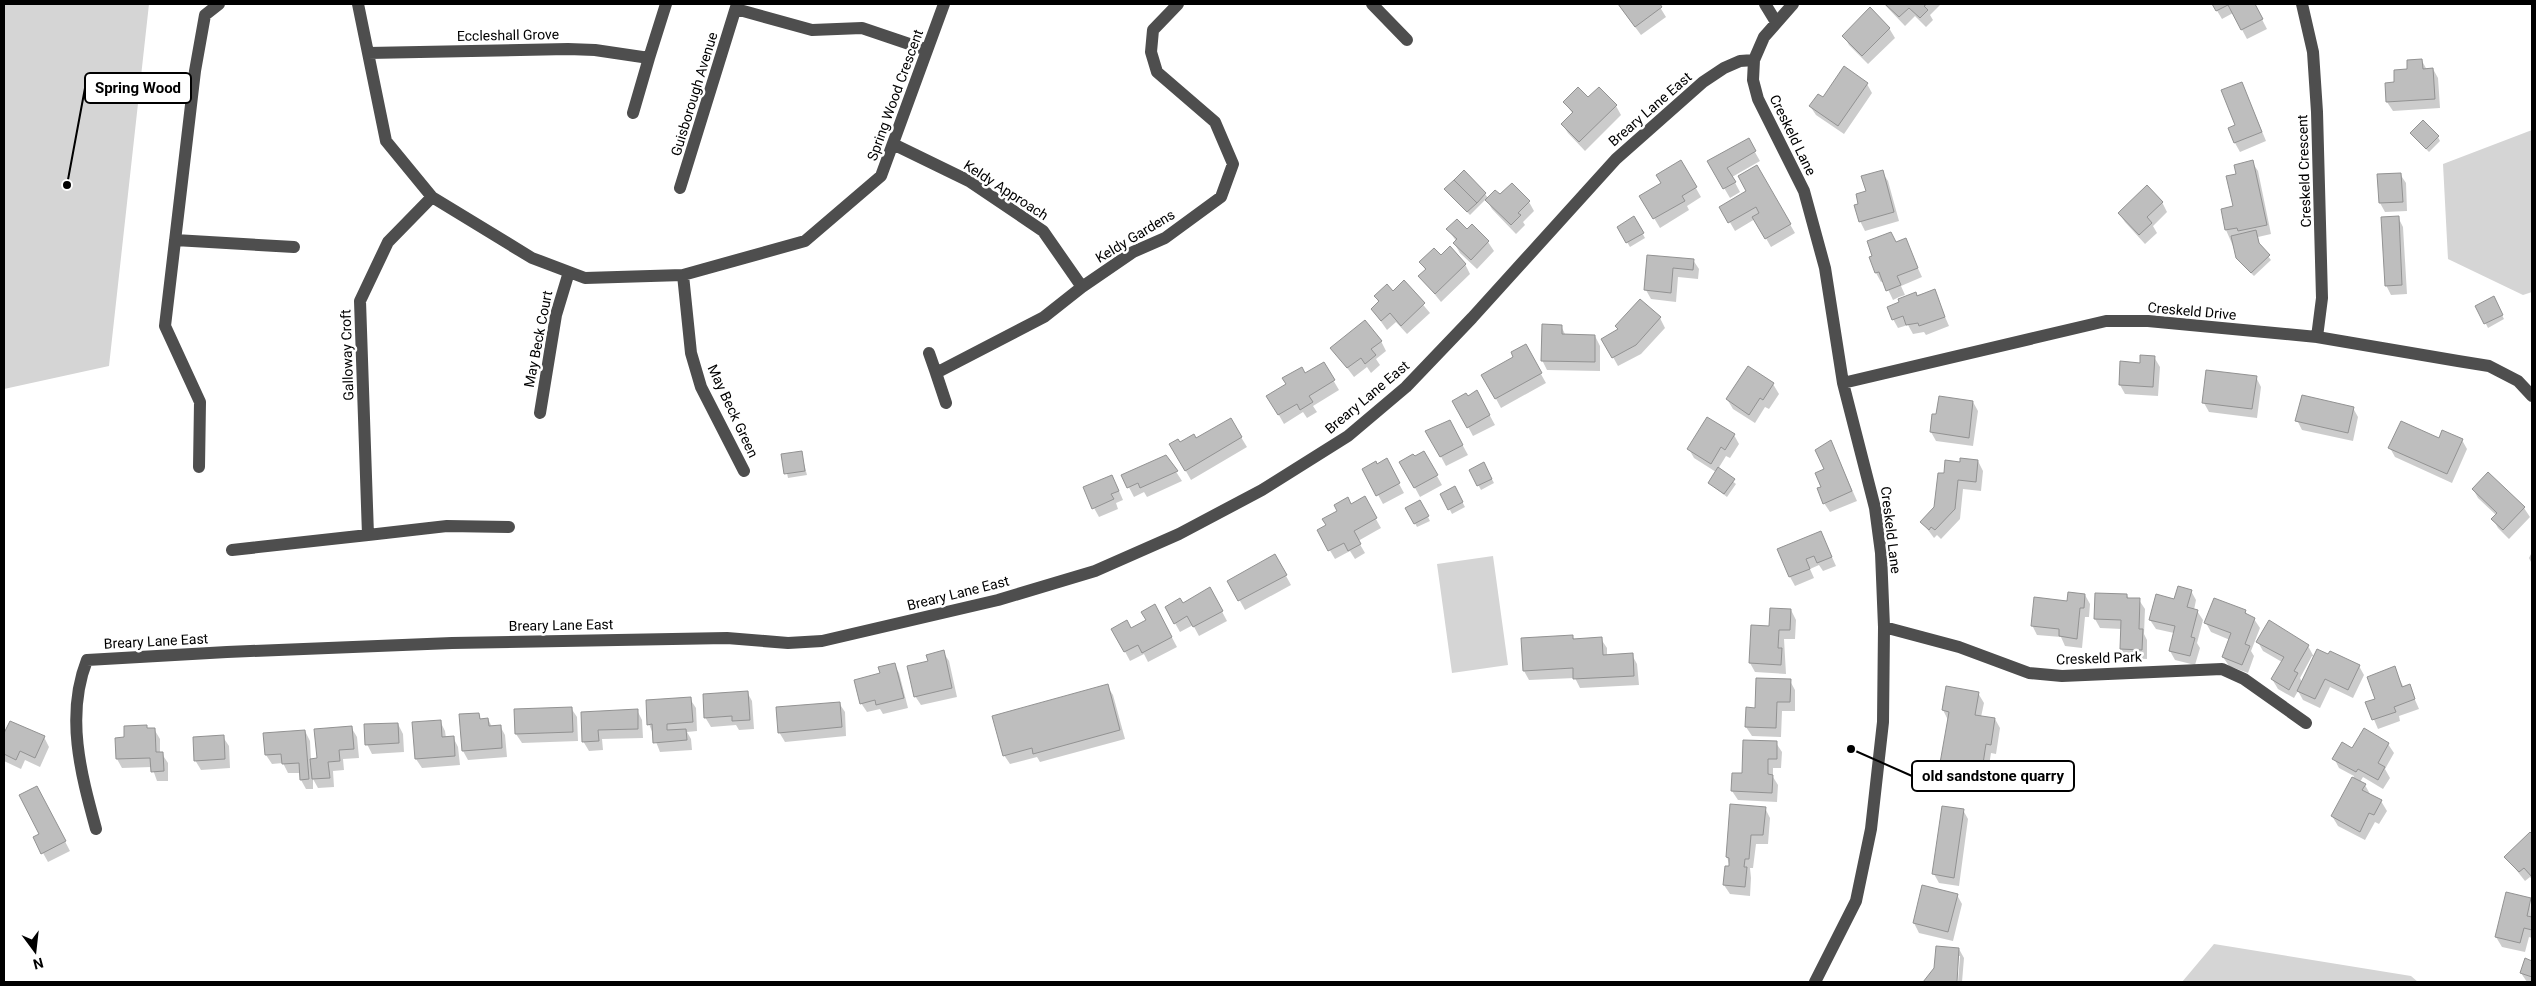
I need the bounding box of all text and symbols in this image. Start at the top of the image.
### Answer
street label: Eccleshall Grove [457,26,559,44]
street label: Spring Wood Crescent [864,27,926,163]
street label: Guisborough Avenue [668,30,720,158]
street label: Breary Lane East [1605,68,1695,149]
callout: Spring Wood [85,73,191,103]
text: Spring Wood [95,79,181,97]
street label: Creskeld Lane [1767,92,1819,178]
street label: Creskeld Crescent [2294,114,2314,228]
street label: Keldy Approach [961,157,1051,223]
street label: Keldy Gardens [1093,206,1177,266]
street label: May Beck Court [521,289,555,389]
street label: Creskeld Drive [2147,299,2237,323]
street label: Galloway Croft [337,309,357,401]
street label: Breary Lane East [1322,357,1412,437]
street label: May Beck Green [704,362,762,460]
street label: Creskeld Lane [1878,485,1904,575]
street label: Breary Lane East [905,572,1011,613]
street label: Breary Lane East [509,616,614,634]
street label: Breary Lane East [103,630,209,652]
street label: Creskeld Park [2056,648,2143,667]
callout: old sandstone quarry [1912,761,2074,791]
text: old sandstone quarry [1922,767,2064,785]
north arrow [10,926,60,976]
text: N [32,955,45,973]

